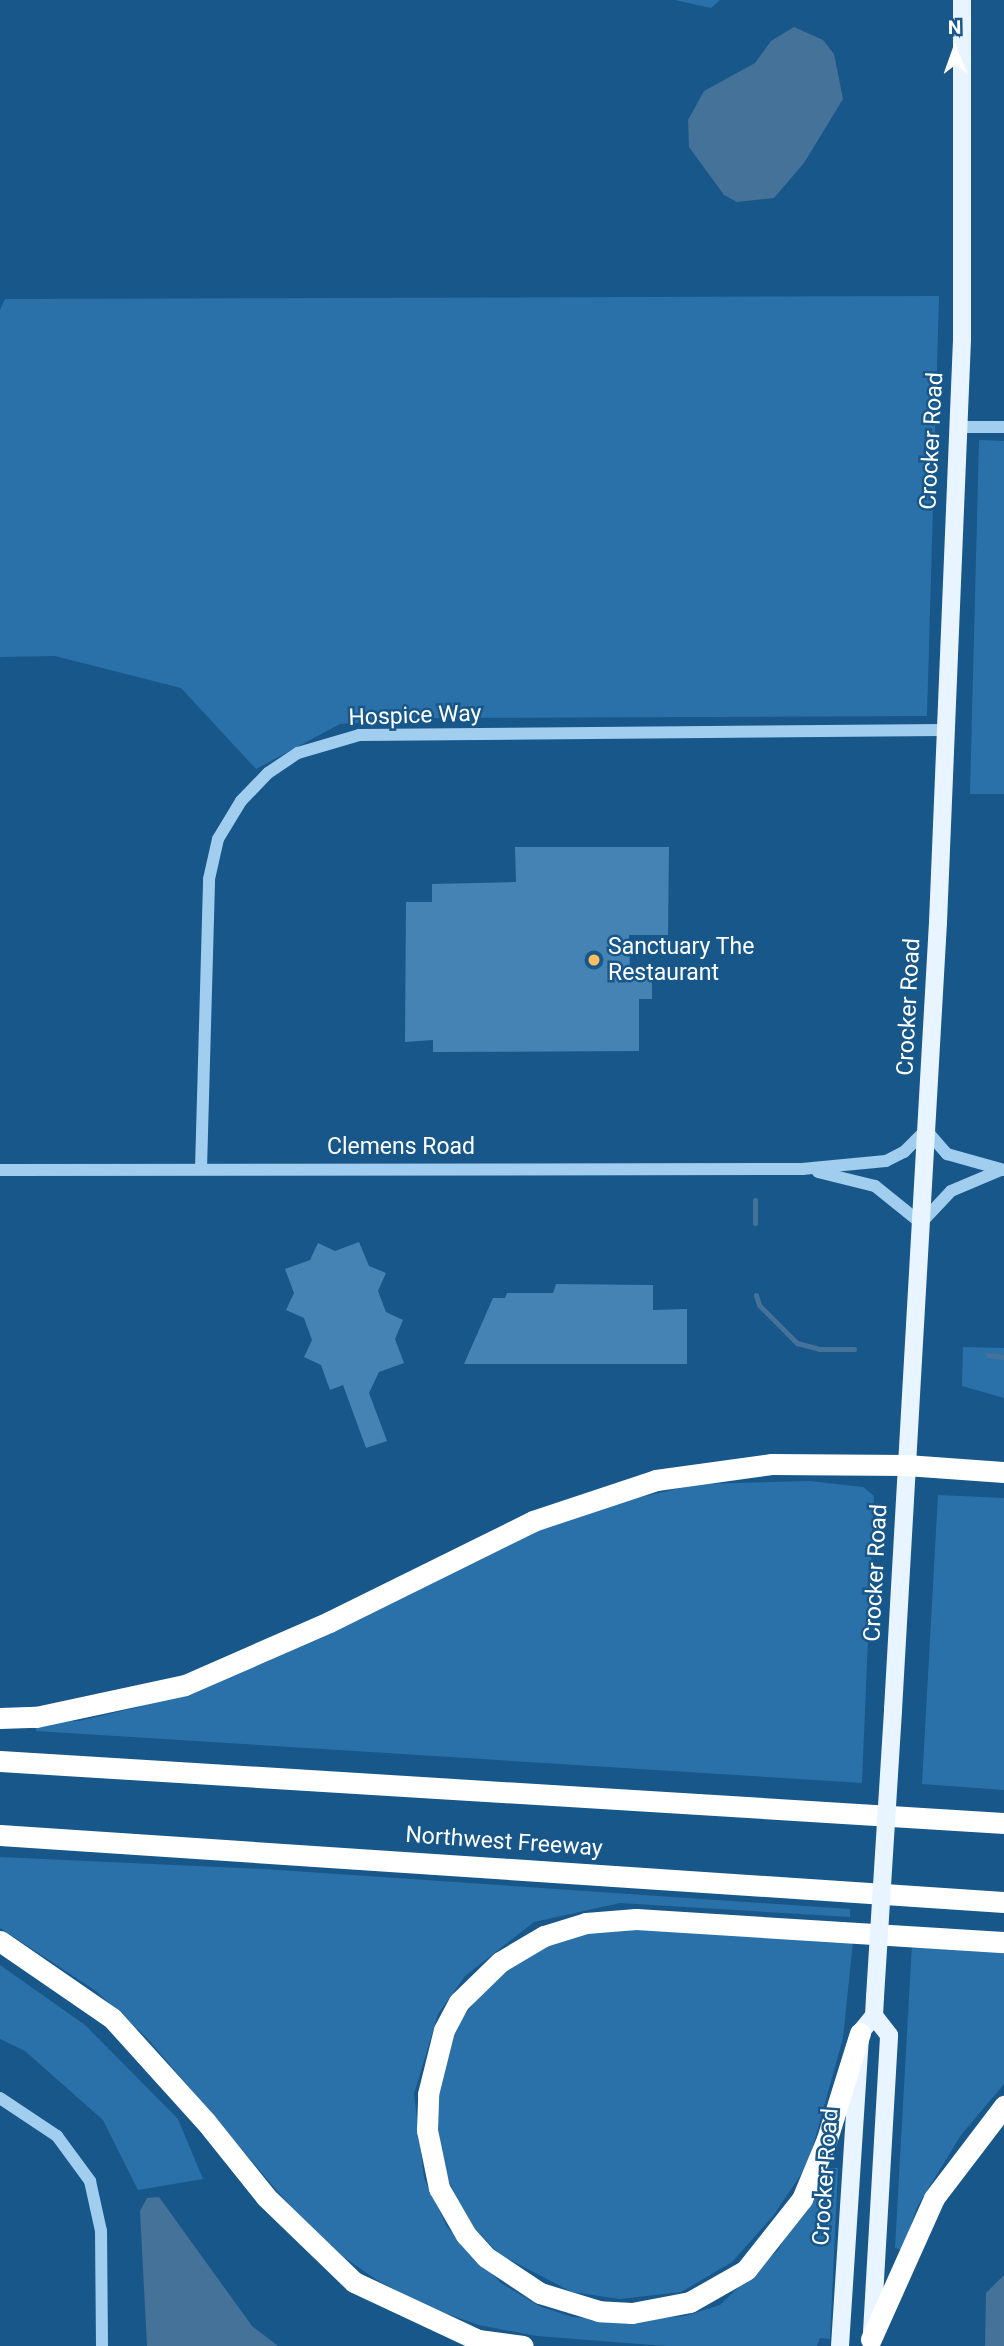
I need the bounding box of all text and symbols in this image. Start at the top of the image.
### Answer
north arrow [920,14,990,84]
text: N [948,16,962,39]
street label: Crocker Road [915,372,949,510]
street label: Hospice Way [348,700,482,732]
place label: Sanctuary The Restaurant [608,933,755,987]
street label: Crocker Road [892,938,926,1076]
marker: Sanctuary The Restaurant [586,952,602,968]
street label: Clemens Road [327,1133,475,1161]
street label: Crocker Road [859,1504,893,1642]
street label: Northwest Freeway [405,1821,603,1863]
street label: Crocker Road [807,2107,845,2247]

